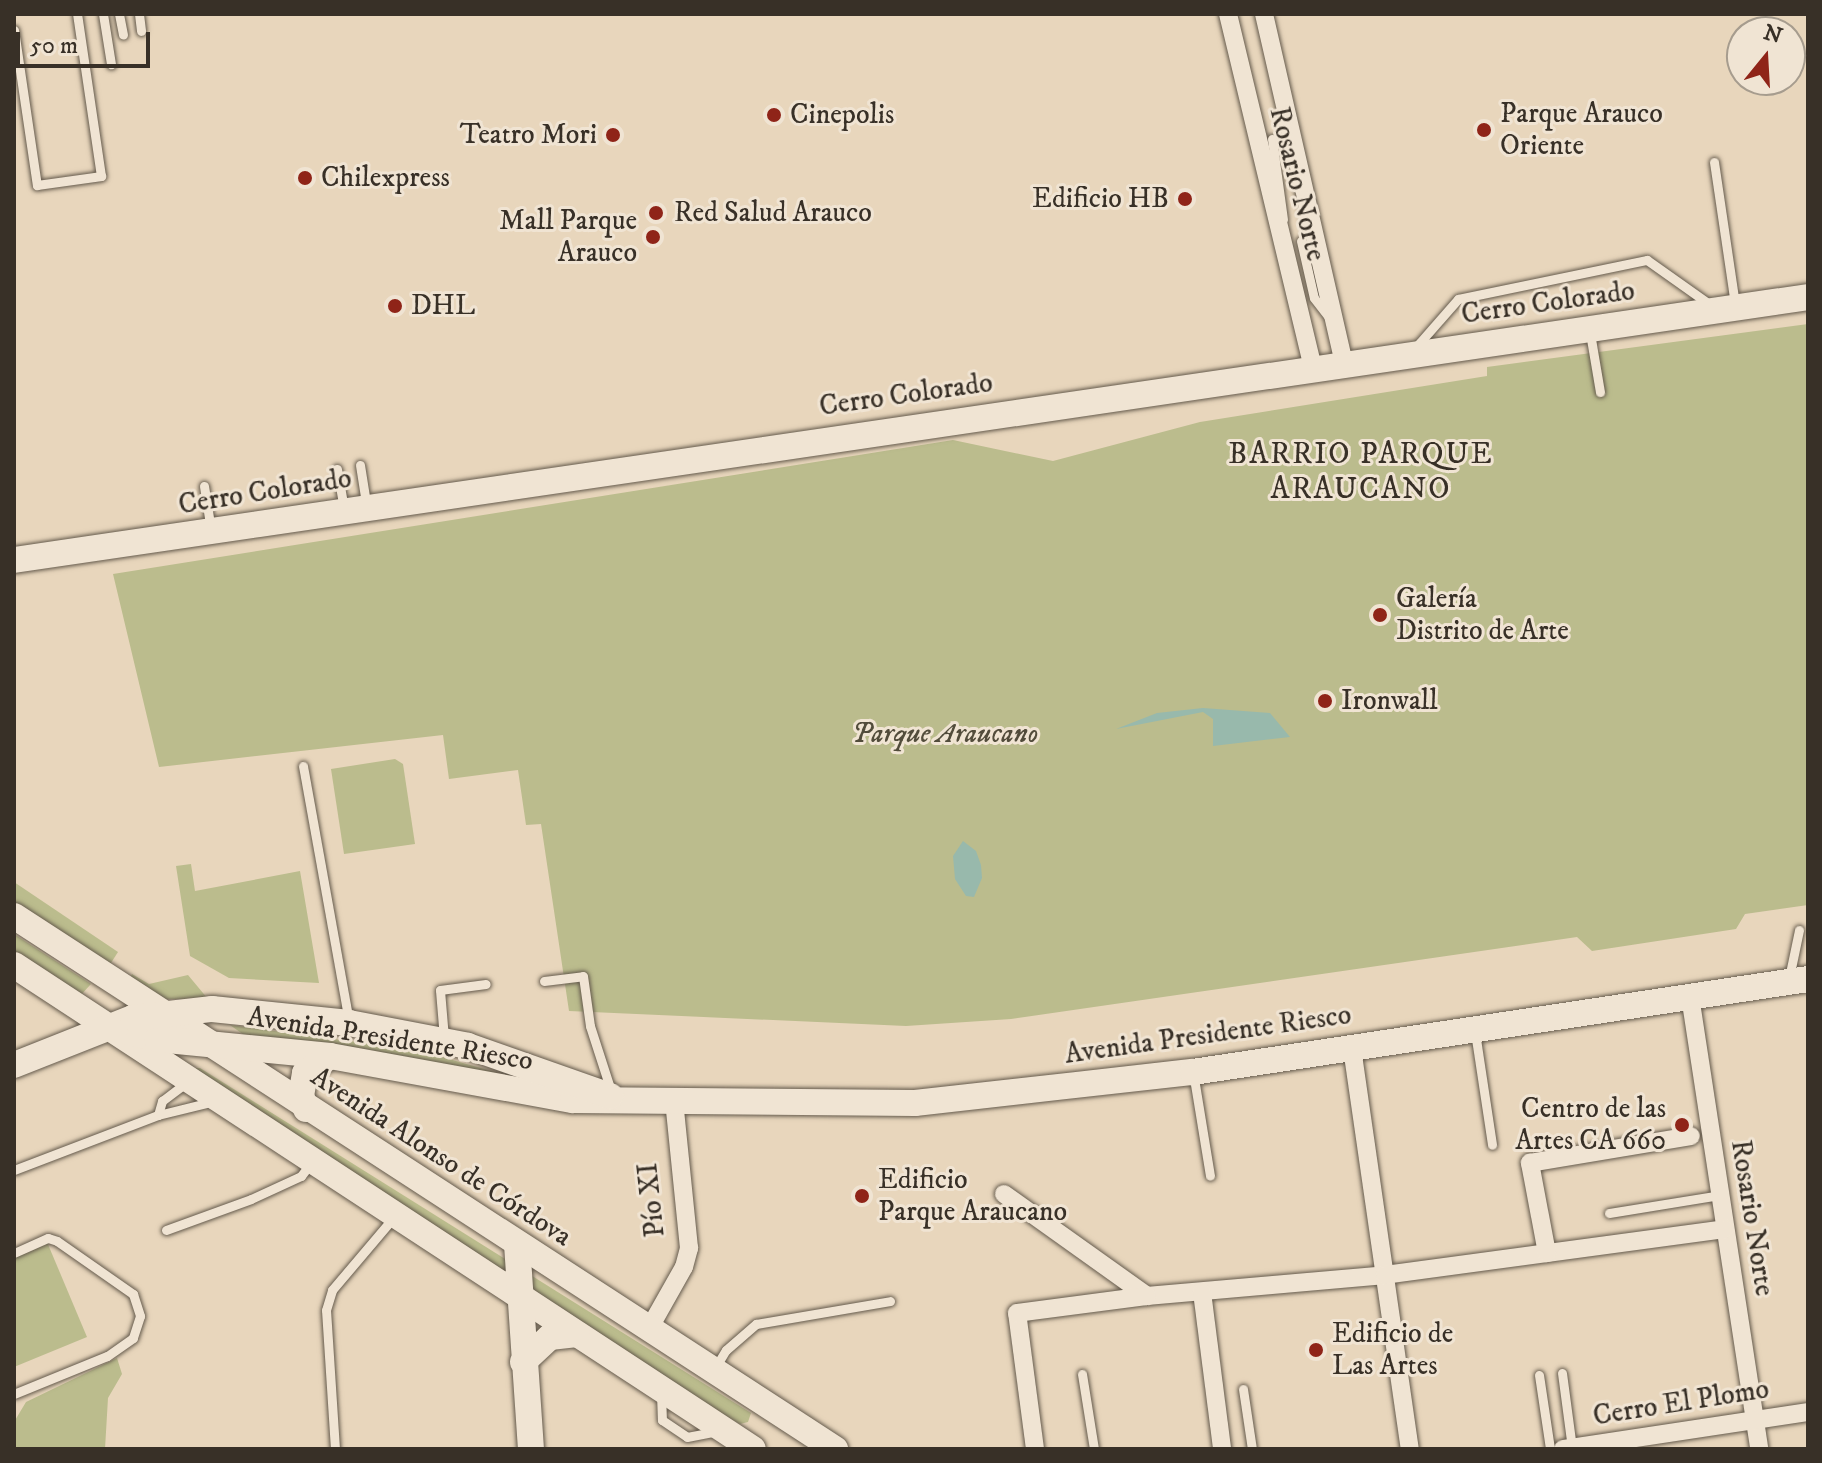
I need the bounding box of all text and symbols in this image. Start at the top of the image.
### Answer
scale bar [20,16,154,66]
north arrow [1726,16,1806,96]
text: N [1760,19,1786,50]
text: 50 m [30,31,78,61]
place label: Parque Arauco Oriente [1500,97,1663,163]
place label: Cinepolis [790,98,894,132]
street label: Rosario Norte [1262,104,1332,264]
marker: Cinepolis [765,106,783,124]
place label: Teatro Mori [460,118,597,152]
marker: Parque Arauco Oriente [1475,121,1493,139]
marker: Teatro Mori [604,126,622,144]
place label: Chilexpress [321,161,450,195]
marker: Chilexpress [296,169,314,187]
place label: Edificio HB [1032,182,1169,216]
marker: Edificio HB [1176,190,1194,208]
place label: Red Salud Arauco [674,196,872,230]
marker: Red Salud Arauco [645,202,667,224]
place label: Mall Parque Arauco [499,204,637,270]
marker: Mall Parque Arauco [644,228,662,246]
street label: Cerro Colorado [1459,274,1637,332]
place label: DHL [411,289,475,323]
marker: DHL [386,297,404,315]
street label: Cerro Colorado [817,366,995,424]
district label: BARRIO PARQUE ARAUCANO [1228,437,1494,508]
street label: Cerro Colorado [176,462,354,522]
place label: Galería Distrito de Arte [1396,582,1569,648]
marker: Galería Distrito de Arte [1371,606,1389,624]
place label: Ironwall [1341,684,1438,718]
marker: Ironwall [1316,692,1334,710]
park label: Parque Araucano [852,717,1038,751]
street label: Avenida Presidente Riesco [1063,998,1353,1072]
street label: Avenida Presidente Riesco [245,1000,535,1078]
street label: Avenida Alonso de Córdova [304,1060,578,1254]
place label: Centro de las Artes CA 660 [1515,1092,1666,1158]
marker: Centro de las Artes CA 660 [1673,1116,1691,1134]
street label: Rosario Norte [1723,1138,1781,1298]
street label: Pío XI [631,1161,673,1239]
place label: Edificio Parque Araucano [878,1163,1067,1229]
marker: Edificio Parque Araucano [853,1187,871,1205]
place label: Edificio de Las Artes [1332,1317,1453,1383]
marker: Edificio de Las Artes [1307,1341,1325,1359]
street label: Cerro El Plomo [1591,1373,1771,1433]

